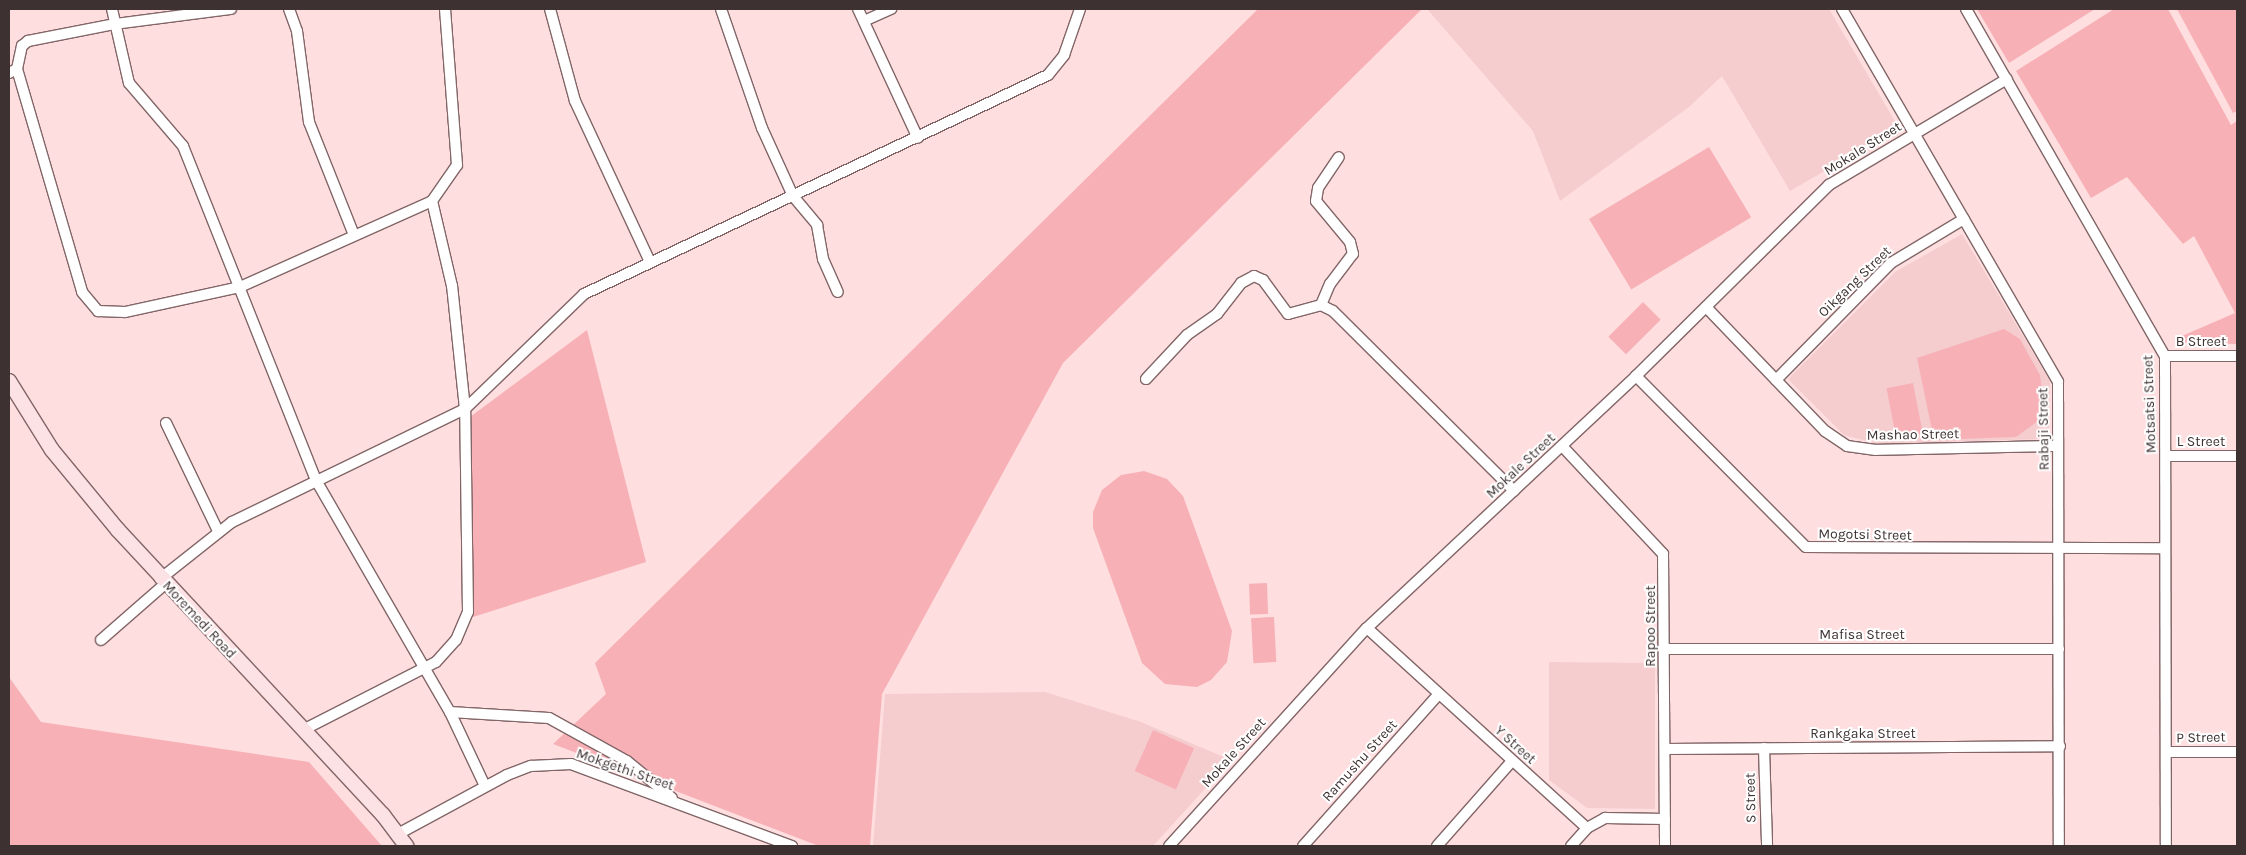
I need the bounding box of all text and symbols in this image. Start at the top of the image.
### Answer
street label: Mokale Street [1821,119,1905,179]
street label: Oikgang Street [1815,243,1895,321]
street label: B Street [2176,334,2226,350]
street label: Motsatsi Street [2140,355,2160,453]
street label: Rabaji Street [2035,388,2053,470]
street label: Mashao Street [1867,426,1959,444]
street label: Mokale Street [1483,430,1559,502]
street label: L Street [2177,434,2225,450]
street label: Mogotsi Street [1818,526,1912,544]
street label: Moremedi Road [159,578,239,662]
street label: Rapoo Street [1643,585,1659,667]
street label: Mafisa Street [1819,627,1905,643]
street label: Mokale Street [1198,715,1270,791]
street label: Ramushu Street [1319,717,1401,805]
street label: Y Street [1491,722,1539,768]
street label: Rankgaka Street [1810,726,1916,742]
street label: P Street [2176,729,2226,747]
street label: Mokgethi Street [574,745,676,795]
street label: S Street [1742,773,1760,823]

